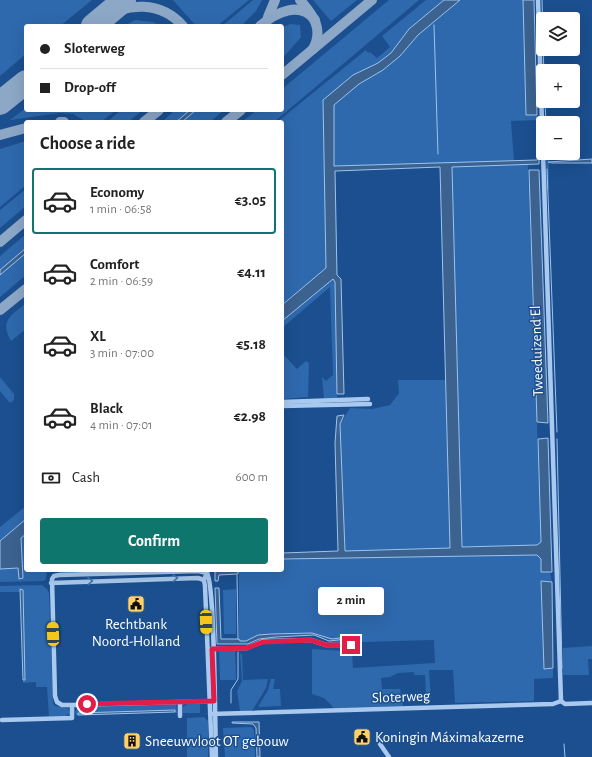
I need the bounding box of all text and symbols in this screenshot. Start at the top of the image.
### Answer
map controls [536,12,580,160]
button: layers [536,12,580,56]
text: Sloterweg [64,41,125,56]
button: + [536,64,580,108]
text: Drop-off [64,80,116,95]
button: − [536,116,580,160]
text: Choose a ride [40,135,135,153]
icon: car [42,183,78,219]
text: Economy [90,185,144,200]
text: €3.05 [235,193,266,208]
text: 1 min · 06:58 [90,203,152,216]
icon: car [42,255,78,291]
text: Comfort [90,257,139,272]
text: €4.11 [237,265,266,280]
text: 2 min · 06:59 [90,275,153,288]
street label: Tweeduizend El [528,305,546,397]
icon: car [42,327,78,363]
text: XL [90,329,106,344]
text: €5.18 [236,337,266,352]
text: 3 min · 07:00 [90,347,154,360]
icon: car [42,399,78,435]
text: Black [90,401,123,416]
text: €2.98 [234,409,266,424]
text: 4 min · 07:01 [90,419,153,432]
icon: cash [40,467,62,489]
text: Cash [72,470,100,485]
text: 600 m [236,471,268,484]
button: Confirm [40,518,268,564]
one-way arrow [172,574,178,582]
one-way arrow [87,577,93,585]
callout: 2 min [318,587,384,615]
public building icon: Rechtbank Noord-Holland [126,594,146,614]
text: 2 min [337,594,365,607]
car [200,610,212,634]
place label: Rechtbank Noord-Holland [92,617,180,649]
car [47,622,59,646]
route end [342,636,360,654]
street label: Sloterweg [372,688,431,706]
route start [78,695,96,713]
public building icon: Koningin Máximakazerne [352,727,372,747]
place label: Koningin Máximakazerne [375,730,524,745]
building icon: Sneeuwvloot OT gebouw [122,731,142,751]
place label: Sneeuwvloot OT gebouw [145,734,289,749]

